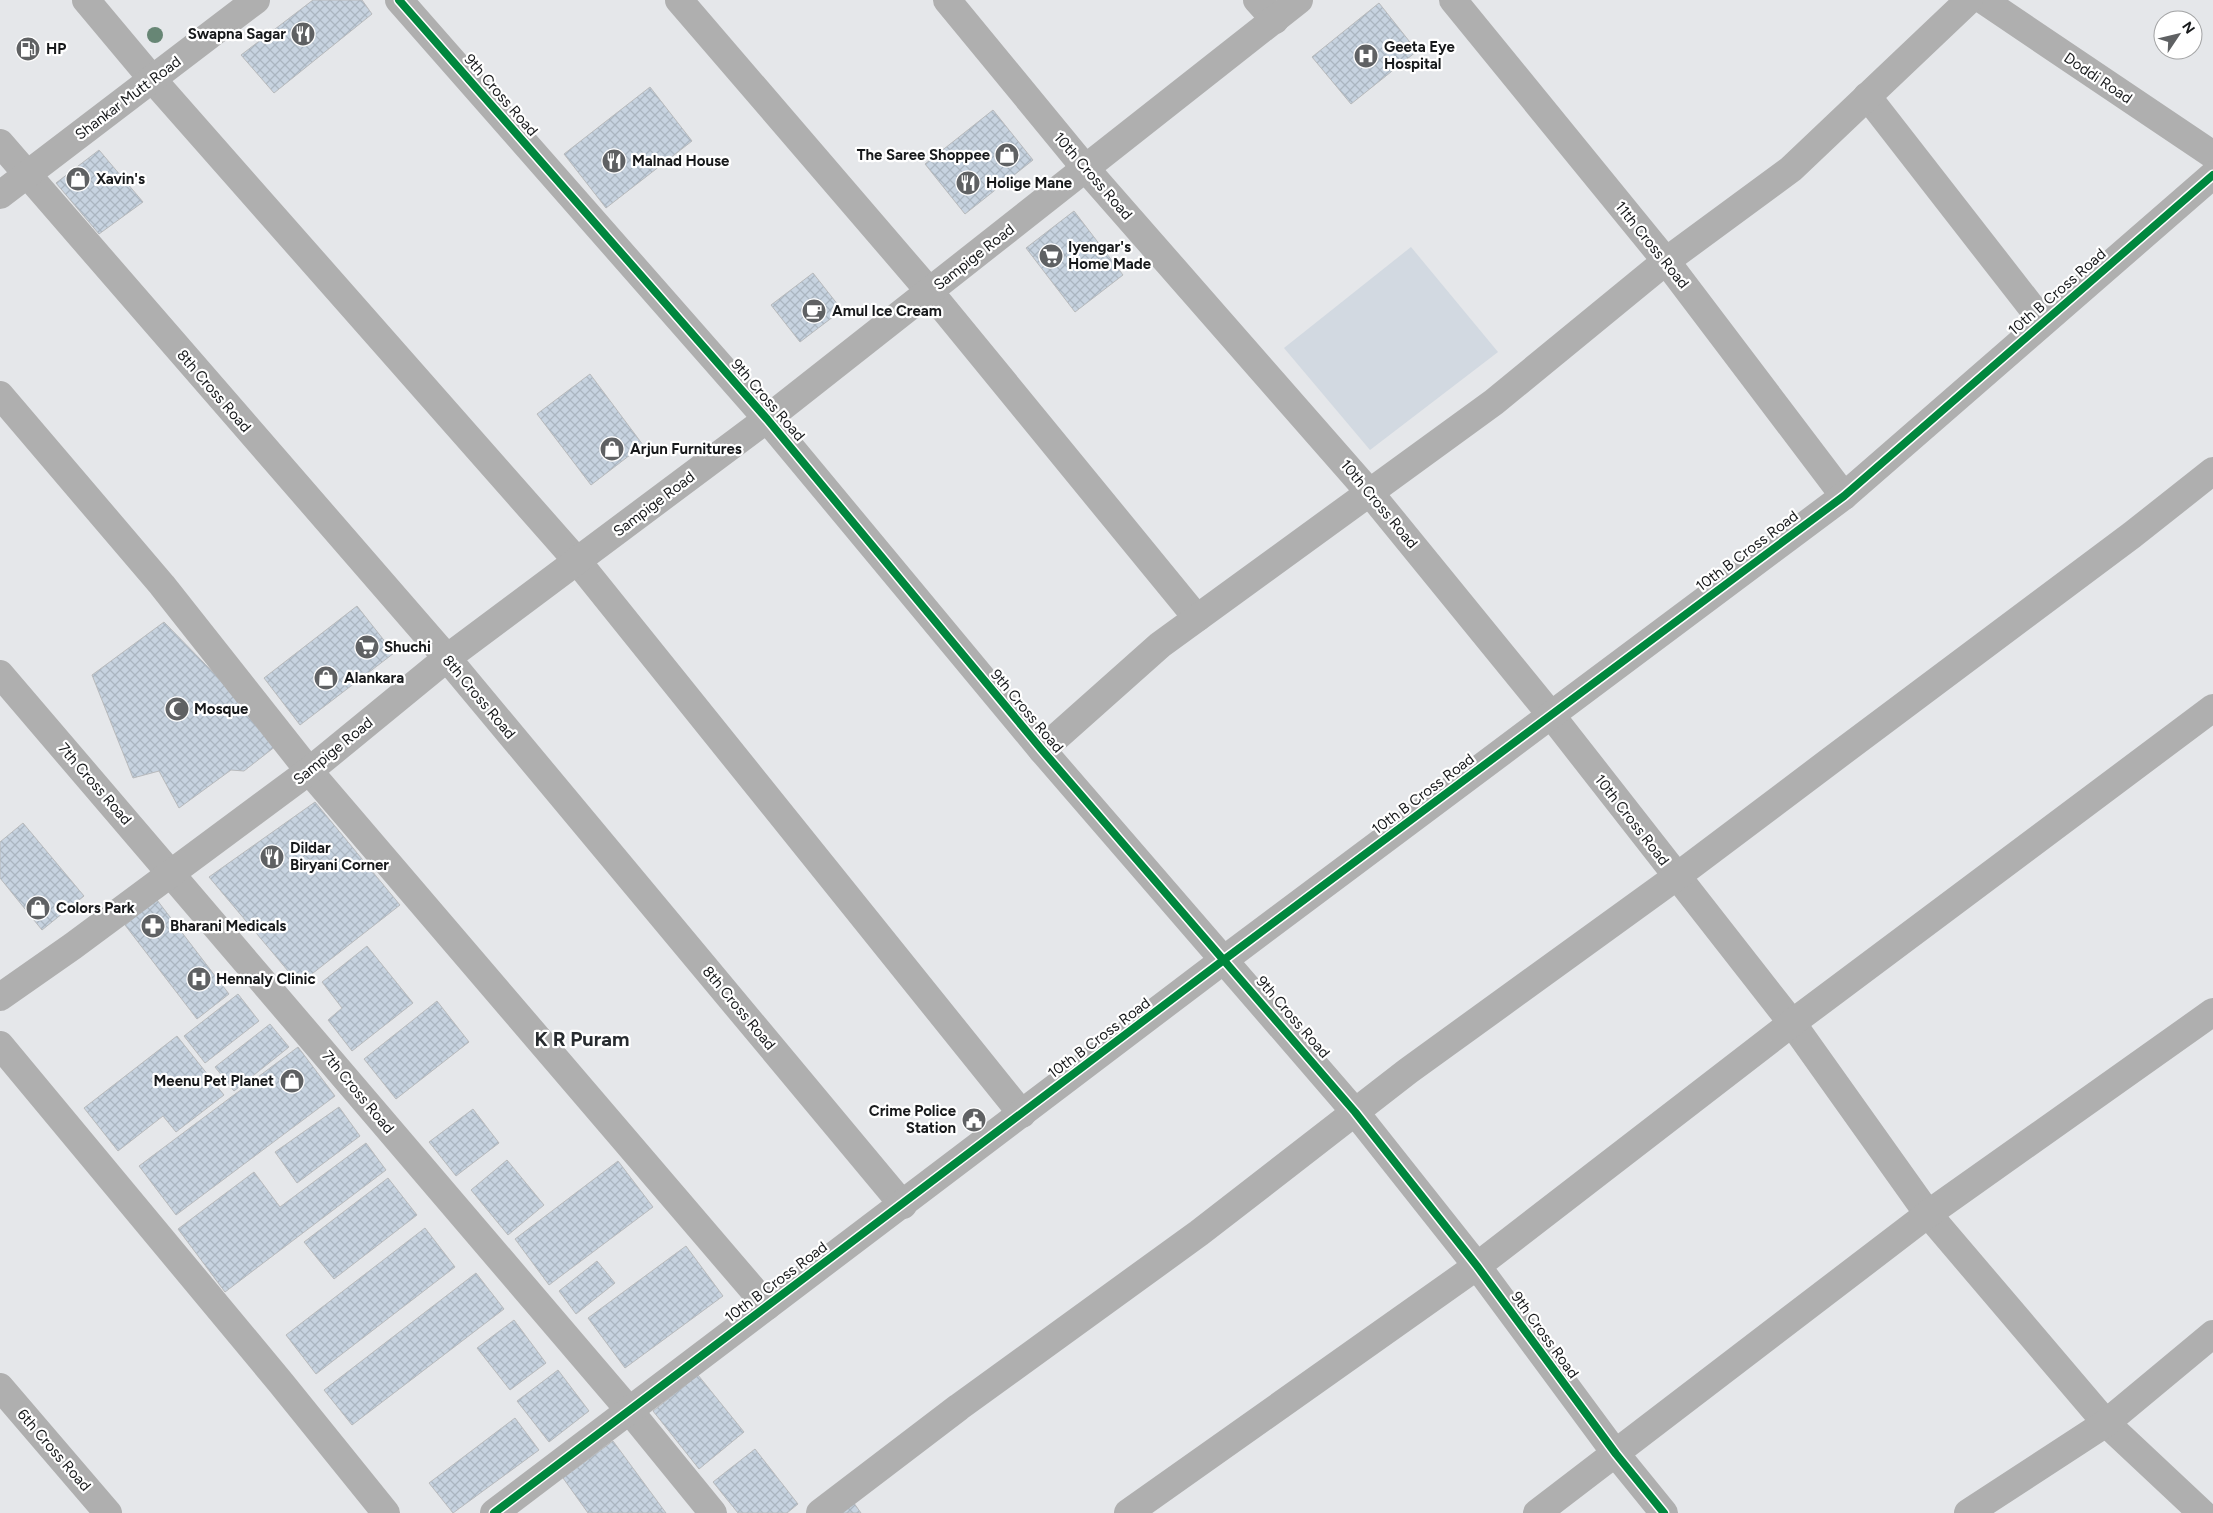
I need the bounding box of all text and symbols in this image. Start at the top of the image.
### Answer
north arrow [2153,10,2203,60]
text: N [2178,19,2198,37]
restaurant icon: Swapna Sagar [290,21,316,47]
place label: Swapna Sagar [188,25,286,43]
fuel station icon: HP [15,36,41,62]
place label: Geeta Eye Hospital [1384,38,1455,73]
place label: HP [46,40,66,58]
hospital icon: Geeta Eye Hospital [1353,43,1379,69]
street label: Doddi Road [2060,49,2136,107]
street label: 9th Cross Road [460,50,542,140]
street label: Shankar Mutt Road [72,52,184,144]
street label: 10th Cross Road [1050,128,1136,224]
shop icon: The Saree Shoppee [994,142,1020,168]
place label: The Saree Shoppee [857,146,991,164]
restaurant icon: Malnad House [601,148,627,174]
place label: Malnad House [632,152,730,170]
shop icon: Xavin's [65,166,91,192]
place label: Xavin's [96,170,145,188]
restaurant icon: Holige Mane [955,170,981,196]
place label: Holige Mane [986,174,1073,192]
street label: 11th Cross Road [1611,198,1693,292]
street label: Sampige Road [930,220,1018,294]
place label: Iyengar's Home Made [1068,238,1152,273]
supermarket icon: Iyengar's Home Made [1038,243,1064,269]
street label: 10th B Cross Road [2005,245,2109,339]
cafe icon: Amul Ice Cream [801,298,827,324]
place label: Amul Ice Cream [832,302,942,320]
street label: 8th Cross Road [173,346,255,436]
street label: 9th Cross Road [727,355,809,445]
shop icon: Arjun Furnitures [599,436,625,462]
place label: Arjun Furnitures [630,440,742,458]
street label: 10th Cross Road [1337,456,1421,552]
street label: Sampige Road [610,468,698,540]
street label: 10th B Cross Road [1692,507,1802,595]
supermarket icon: Shuchi [354,634,380,660]
place label: Shuchi [384,638,431,656]
street label: 8th Cross Road [439,651,519,743]
shop icon: Alankara [313,665,339,691]
street label: 9th Cross Road [987,666,1067,756]
place label: Alankara [344,669,404,687]
mosque icon: Mosque [164,696,190,722]
place label: Mosque [194,700,249,718]
street label: Sampige Road [290,713,376,789]
street label: 7th Cross Road [55,739,135,829]
street label: 10th B Cross Road [1368,750,1478,838]
street label: 10th Cross Road [1591,771,1673,869]
place label: Dildar Biryani Corner [290,839,389,874]
restaurant icon: Dildar Biryani Corner [259,844,285,870]
shop icon: Colors Park [25,895,51,921]
place label: Colors Park [56,899,135,917]
pharmacy icon: Bharani Medicals [140,913,166,939]
place label: Bharani Medicals [170,917,286,935]
street label: 8th Cross Road [699,962,779,1054]
hospital icon: Hennaly Clinic [186,966,212,992]
place label: Hennaly Clinic [216,970,316,988]
street label: 9th Cross Road [1252,972,1334,1062]
street label: 10th B Cross Road [1044,994,1154,1082]
district label: K R Puram [535,1027,629,1051]
street label: 7th Cross Road [318,1047,398,1137]
shop icon: Meenu Pet Planet [279,1068,305,1094]
place label: Meenu Pet Planet [154,1072,274,1090]
place label: Crime Police Station [869,1102,957,1137]
public building icon: Crime Police Station [961,1107,987,1133]
street label: 10th B Cross Road [721,1238,831,1326]
street label: 9th Cross Road [1507,1288,1583,1382]
street label: 6th Cross Road [13,1405,95,1495]

